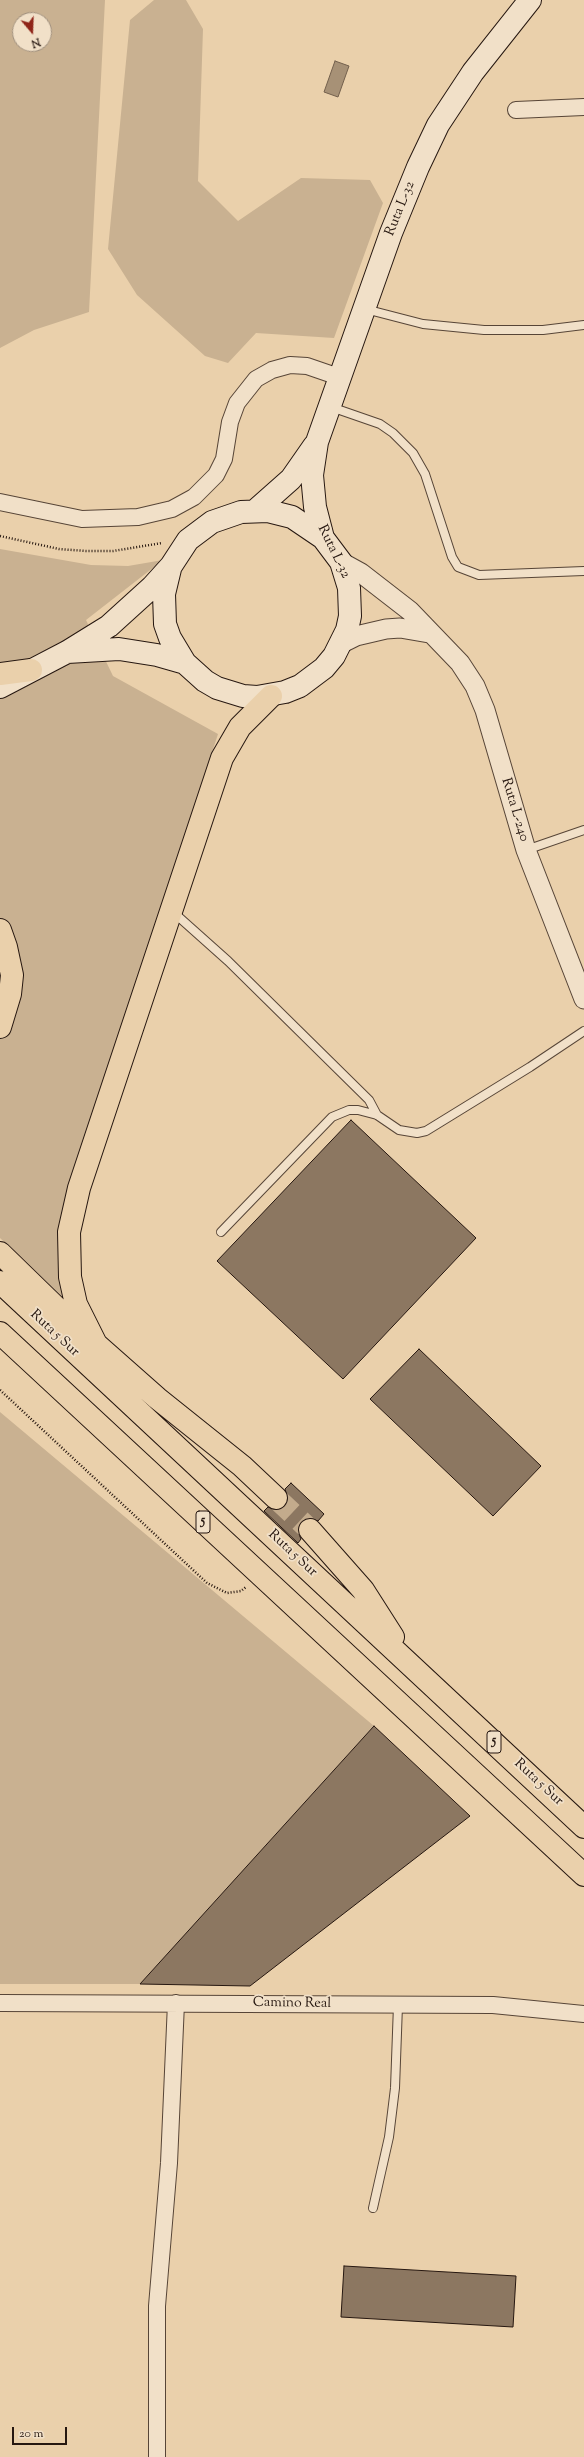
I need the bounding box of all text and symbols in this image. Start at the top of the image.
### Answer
north arrow [12,12,52,52]
text: N [29,33,42,51]
street label: Ruta L-32 [382,179,420,239]
street label: Ruta L-32 [313,523,353,581]
street label: Ruta L-240 [496,776,532,844]
street label: Ruta 5 Sur [26,1307,82,1361]
road number: 5 [196,1511,210,1533]
street label: Ruta 5 Sur [264,1527,320,1581]
road number: 5 [487,1731,501,1753]
street label: Ruta 5 Sur [510,1756,566,1810]
street label: Camino Real [253,1995,331,2013]
scale bar [14,2419,69,2445]
text: 20 m [19,2425,43,2443]

